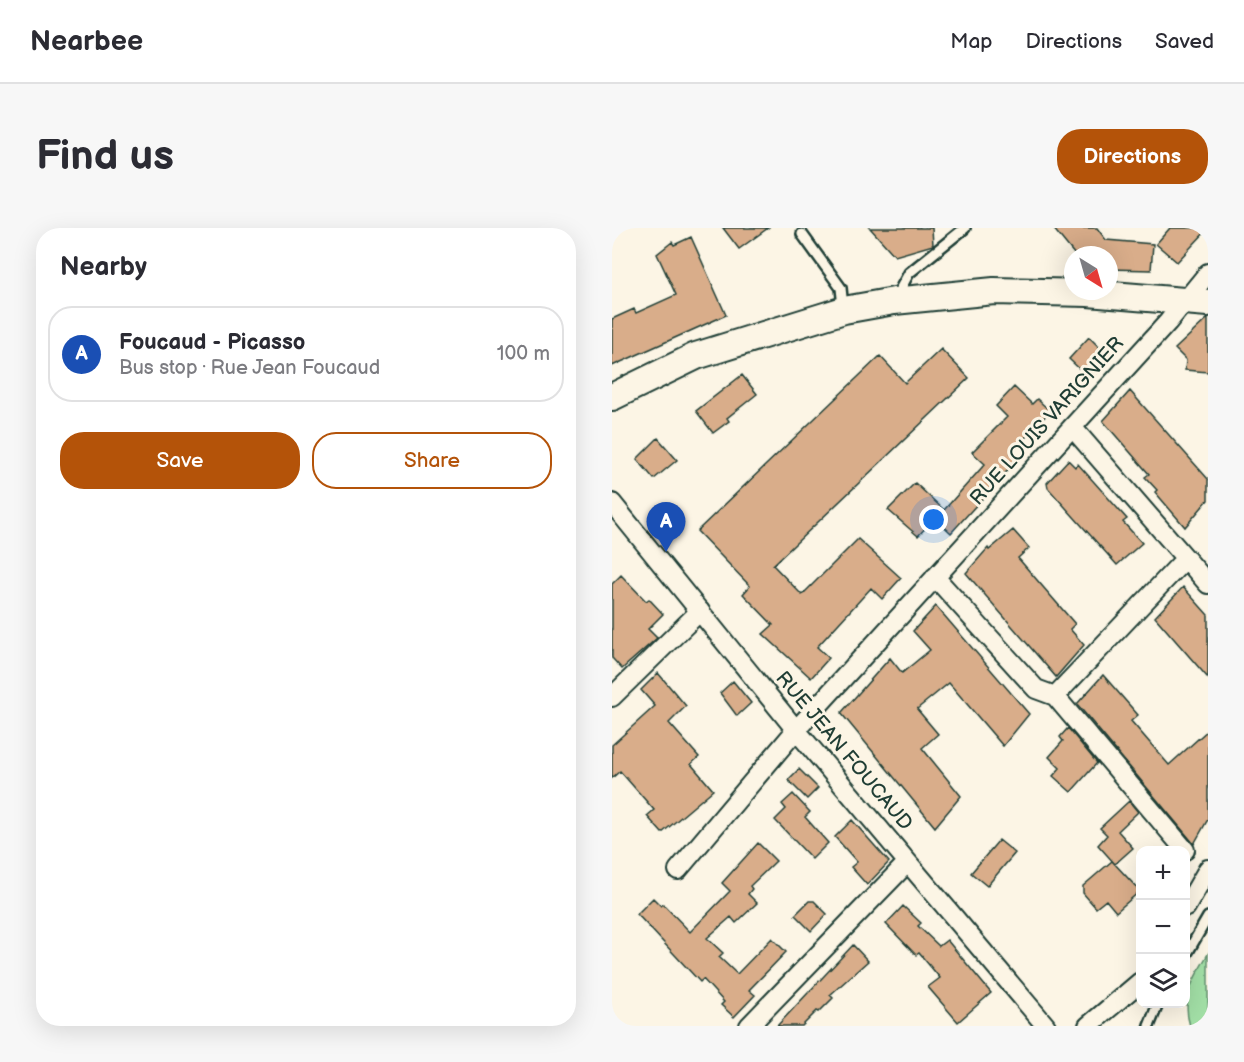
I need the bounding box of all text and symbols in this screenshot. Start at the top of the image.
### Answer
text: Nearbee [30,25,143,58]
text: Map [950,29,993,54]
text: Directions [1026,29,1122,54]
text: Saved [1155,29,1214,54]
button: Directions [1057,129,1208,184]
text: Find us [36,131,174,182]
north arrow [1064,246,1118,300]
text: Nearby [60,252,147,283]
text: Foucaud - Picasso [119,329,305,356]
street label: RUE LOUIS VARIGNIER [965,332,1129,510]
text: A [75,342,88,366]
text: 100 m [497,342,550,366]
text: Bus stop · Rue Jean Foucaud [119,356,380,380]
button: Save [60,432,300,489]
button: Share [312,432,552,489]
pin: A [646,502,686,552]
your location [919,505,948,534]
street label: RUE JEAN FOUCAUD [771,667,917,835]
map controls [1136,846,1190,1008]
button: + [1136,846,1190,900]
button: − [1136,900,1190,954]
button: layers [1136,954,1190,1008]

